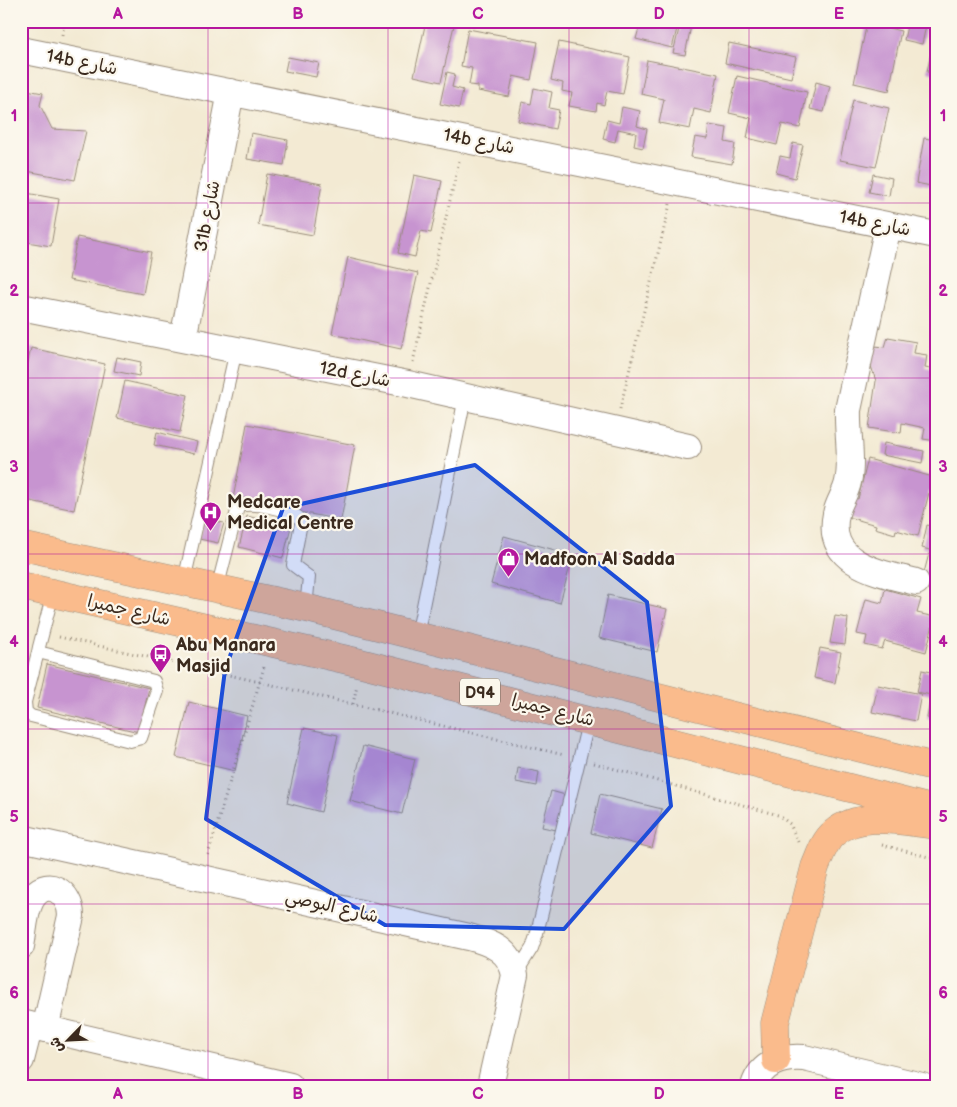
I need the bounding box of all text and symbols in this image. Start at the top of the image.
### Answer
text: A [112,5,123,24]
text: B [292,5,304,24]
text: C [472,5,484,24]
text: D [653,5,665,24]
text: E [834,5,844,24]
street label: 14b شارع [44,45,119,81]
text: 1 [11,107,17,126]
text: 1 [940,107,946,126]
street label: 14b شارع [441,124,516,160]
street label: 31b شارع [190,179,226,254]
street label: 14b شارع [837,206,912,242]
text: 2 [9,282,19,301]
text: 2 [938,282,948,301]
street label: 12d شارع [318,357,392,393]
text: 3 [9,458,19,477]
text: 3 [938,458,948,477]
place label: Medcare Medical Centre [227,492,354,534]
hospital icon: Medcare Medical Centre [199,500,223,531]
shop icon: Madfoon Al Sadda [496,547,520,578]
place label: Madfoon Al Sadda [524,549,675,570]
street label: شارع جميرا [85,591,173,631]
text: 4 [9,633,19,652]
text: 4 [938,633,948,652]
place label: Abu Manara Masjid [175,635,276,677]
bus stop icon: Abu Manara Masjid [148,643,172,674]
road number: D94 [460,679,500,706]
street label: شارع جميرا [509,690,596,732]
text: 5 [9,808,19,827]
text: 5 [938,808,948,827]
street label: شارع البوصي [282,886,380,932]
text: 6 [9,984,19,1003]
text: 6 [938,984,948,1003]
north arrow [42,1014,92,1064]
text: ش [46,1035,67,1056]
text: A [112,1085,123,1104]
text: B [292,1085,304,1104]
text: C [472,1085,484,1104]
text: D [653,1085,665,1104]
text: E [834,1085,844,1104]

